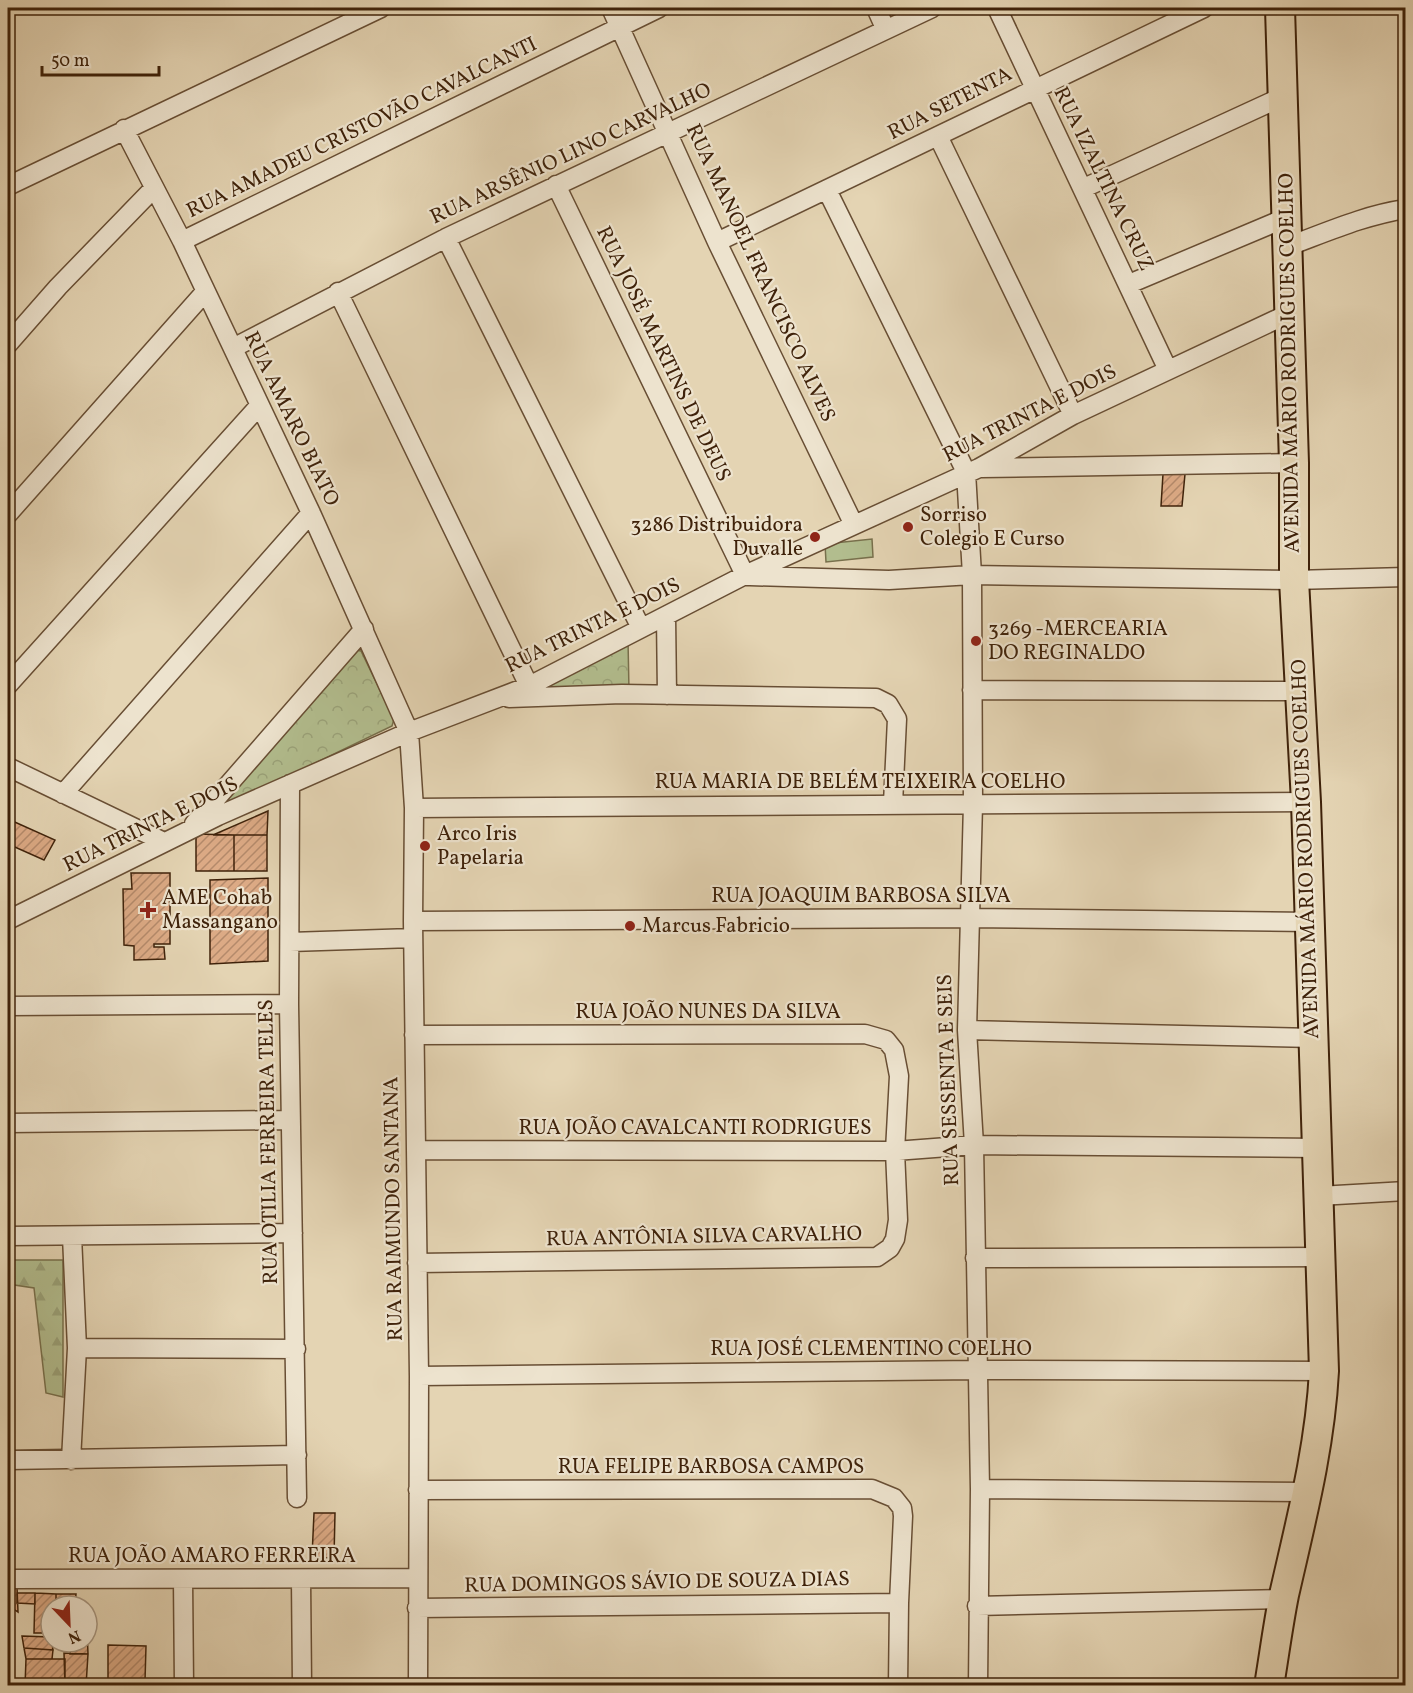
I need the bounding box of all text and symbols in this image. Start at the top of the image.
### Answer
street label: RUA AMADEU CRISTOVÃO CAVALCANTI [182,30,542,226]
scale bar [42,39,159,77]
text: 50 m [51,49,90,74]
street label: RUA SETENTA [883,60,1017,148]
street label: RUA ARSÊNIO LINO CARVALHO [426,76,716,232]
street label: RUA IZALTINA CRUZ [1046,82,1160,276]
street label: RUA MANOEL FRANCISCO ALVES [678,119,842,427]
street label: AVENIDA MÁRIO RODRIGUES COELHO [1272,173,1308,553]
street label: RUA JOSÉ MARTINS DE DEUS [588,221,738,487]
street label: RUA AMARO BIATO [236,327,346,511]
street label: RUA TRINTA E DOIS [938,358,1122,470]
place label: Sorriso Colegio E Curso [920,501,1065,554]
place label: 3286 Distribuidora Duvalle [630,511,803,564]
marker: Sorriso Colegio E Curso [901,520,915,534]
marker: 3286 Distribuidora Duvalle [808,530,822,544]
street label: RUA TRINTA E DOIS [501,571,685,681]
place label: 3269 -MERCEARIA DO REGINALDO [988,615,1168,668]
marker: 3269 -MERCEARIA DO REGINALDO [969,634,983,648]
street label: AVENIDA MÁRIO RODRIGUES COELHO [1285,658,1327,1040]
street label: RUA MARIA DE BELÉM TEIXEIRA COELHO [655,768,1065,797]
street label: RUA TRINTA E DOIS [59,770,243,880]
place label: Arco Iris Papelaria [437,820,524,873]
marker: Arco Iris Papelaria [418,839,432,853]
street label: RUA JOAQUIM BARBOSA SILVA [711,882,1011,911]
place label: AME Cohab Massangano [162,884,278,937]
marker: AME Cohab Massangano [139,901,157,919]
place label: Marcus Fabricio [642,912,790,941]
marker: Marcus Fabricio [623,919,637,933]
street label: RUA SESSENTA E SEIS [931,973,967,1187]
street label: RUA JOÃO NUNES DA SILVA [575,998,841,1027]
street label: RUA OTILIA FERREIRA TELES [252,999,286,1285]
street label: RUA RAIMUNDO SANTANA [377,1076,411,1342]
street label: RUA JOÃO CAVALCANTI RODRIGUES [518,1114,872,1143]
street label: RUA ANTÔNIA SILVA CARVALHO [546,1220,862,1254]
street label: RUA JOSÉ CLEMENTINO COELHO [710,1335,1032,1364]
street label: RUA FELIPE BARBOSA CAMPOS [558,1453,864,1482]
street label: RUA JOÃO AMARO FERREIRA [68,1542,356,1571]
street label: RUA DOMINGOS SÁVIO DE SOUZA DIAS [464,1565,850,1601]
north arrow [39,1594,99,1654]
text: N [64,1624,84,1649]

